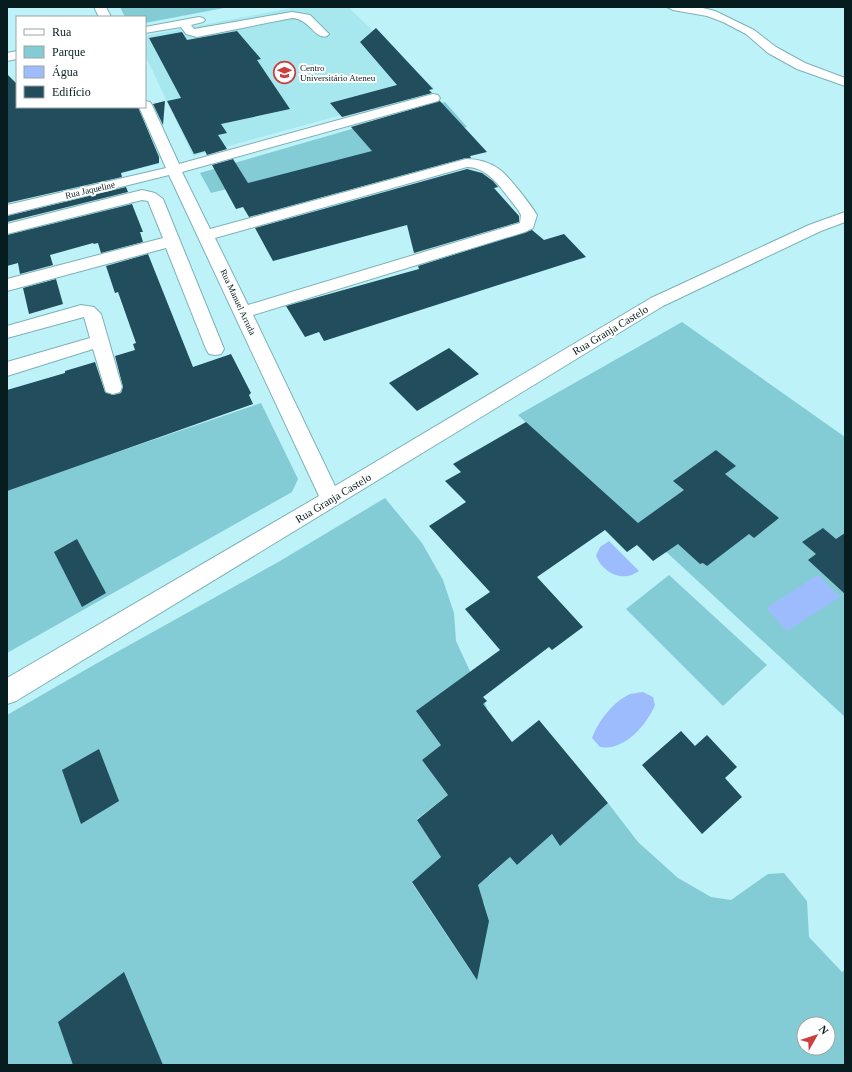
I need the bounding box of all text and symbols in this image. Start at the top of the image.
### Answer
legend [16,16,146,108]
text: Rua [52,25,72,39]
text: Parque [52,45,85,59]
school or university icon: Centro Universitário Ateneu [272,60,298,86]
place label: Centro Universitário Ateneu [300,63,376,83]
text: Água [52,65,79,79]
text: Edifício [52,85,91,99]
street label: Rua Jaqueline [64,179,116,201]
street label: Rua Manuel Arruda [218,267,258,337]
street label: Rua Granja Castelo [570,302,650,357]
street label: Rua Granja Castelo [293,470,373,525]
north arrow [796,1016,836,1056]
text: N [817,1023,831,1037]

